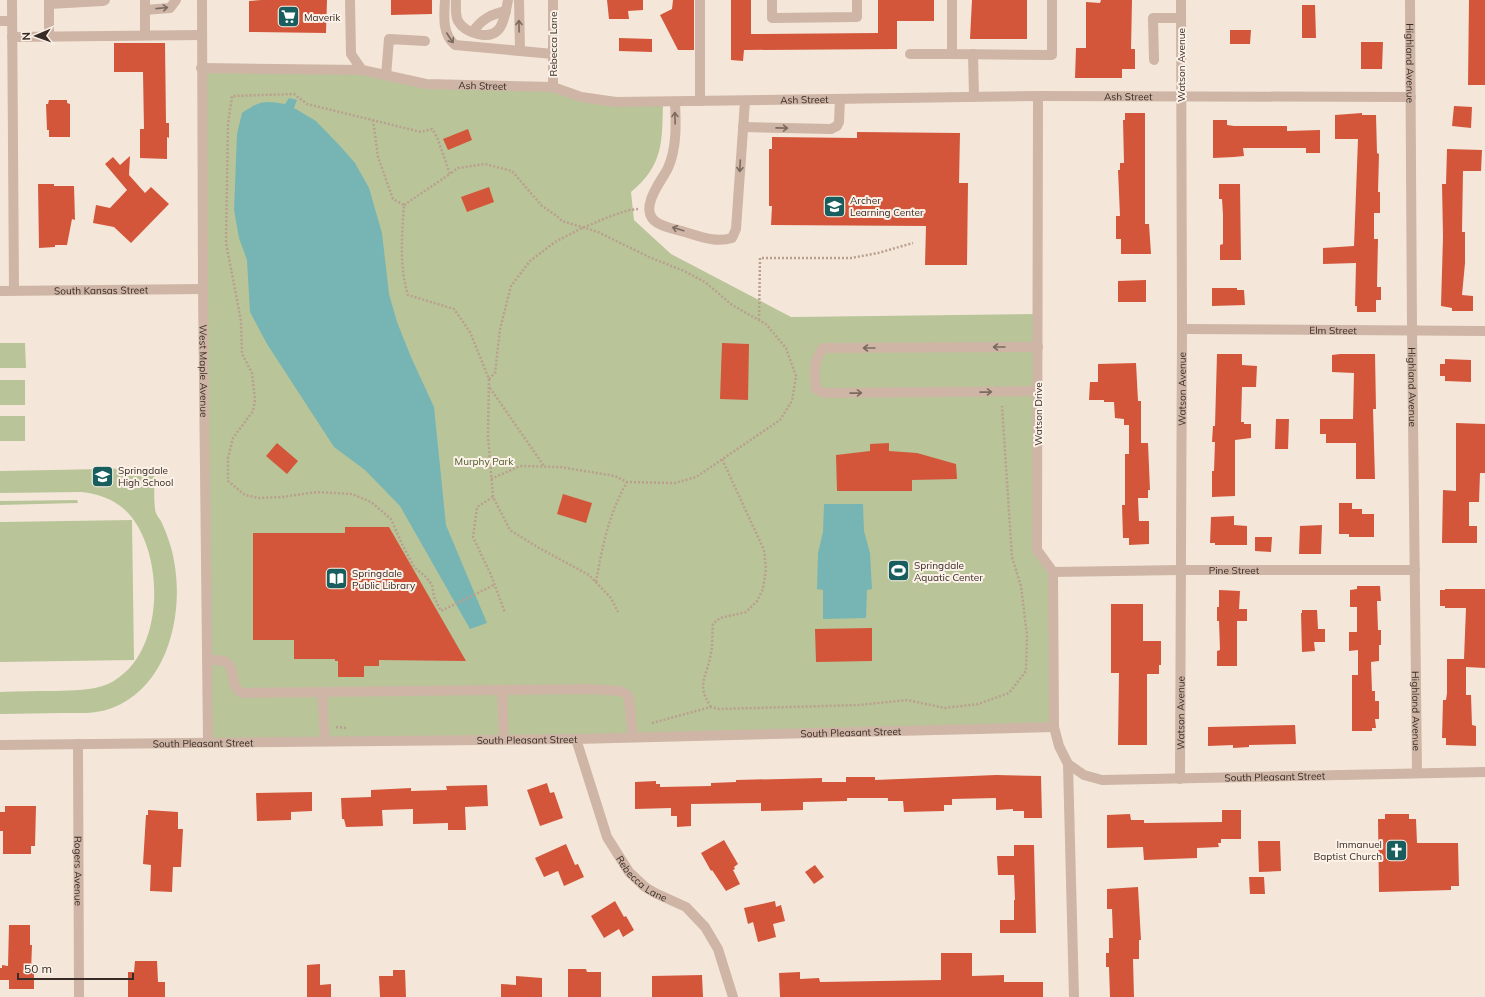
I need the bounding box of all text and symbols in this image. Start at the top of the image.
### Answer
supermarket icon: Maverik [275,4,301,30]
one-way arrow [155,5,168,12]
place label: Maverik [304,11,341,24]
street label: Rebecca Lane [547,12,560,76]
north arrow [16,16,56,56]
one-way arrow [515,20,523,33]
street label: Highland Avenue [1403,23,1417,103]
street label: Watson Avenue [1175,28,1188,102]
text: N [19,32,33,41]
one-way arrow [445,32,454,43]
street label: Ash Street [458,79,507,93]
street label: Ash Street [1104,90,1153,103]
street label: Ash Street [780,93,829,107]
one-way arrow [672,112,679,125]
one-way arrow [775,124,788,132]
one-way arrow [737,159,744,172]
school or university icon: Archer Learning Center [822,193,848,219]
place label: Archer Learning Center [850,194,924,219]
one-way arrow [671,225,684,232]
street label: South Kansas Street [54,284,149,297]
street label: West Maple Avenue [196,324,210,418]
street label: Elm Street [1309,324,1357,337]
one-way arrow [993,343,1006,351]
one-way arrow [863,344,876,352]
street label: Highland Avenue [1405,347,1419,427]
street label: Watson Avenue [1176,352,1189,426]
street label: Watson Drive [1032,382,1045,446]
one-way arrow [979,388,992,396]
one-way arrow [849,389,862,397]
park label: Murphy Park [455,455,514,468]
school or university icon: Springdale High School [90,463,116,489]
place label: Springdale High School [118,464,173,489]
sports icon: Springdale Aquatic Center [886,558,912,584]
place label: Springdale Aquatic Center [914,559,983,584]
street label: Pine Street [1209,564,1260,577]
library icon: Springdale Public Library [323,566,349,592]
place label: Springdale Public Library [352,567,416,592]
street label: Highland Avenue [1409,671,1423,751]
street label: Watson Avenue [1174,676,1187,750]
street label: South Pleasant Street [800,725,902,740]
street label: South Pleasant Street [477,733,578,747]
street label: South Pleasant Street [153,736,254,750]
street label: South Pleasant Street [1224,769,1326,784]
street label: Rogers Avenue [71,836,85,906]
church icon: Immanuel Baptist Church [1384,837,1410,863]
place label: Immanuel Baptist Church [1314,838,1382,863]
street label: Rebecca Lane [613,853,669,905]
scale bar [18,955,133,981]
text: 50 m [24,961,52,976]

